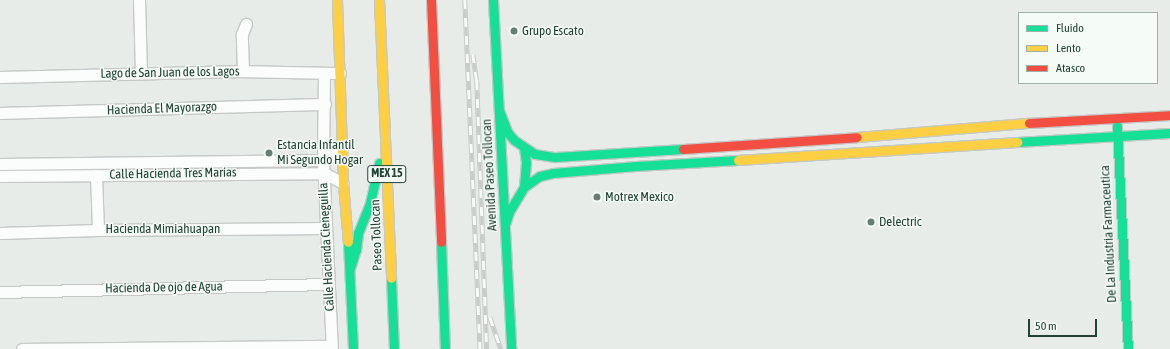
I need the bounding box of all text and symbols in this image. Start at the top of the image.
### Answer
legend [1018,12,1158,84]
text: Fluido [1056,21,1084,35]
place label: Grupo Escato [522,23,584,39]
marker: Grupo Escato [509,26,519,36]
text: Lento [1056,41,1081,55]
text: Atasco [1056,61,1085,75]
street label: Lago de San Juan de los Lagos [100,64,240,82]
street label: Hacienda El Mayorazgo [107,99,217,119]
street label: Avenida Paseo Tollocan [479,119,501,231]
place label: Estancia Infantil Mi Segundo Hogar [277,138,363,169]
marker: Estancia Infantil Mi Segundo Hogar [264,148,274,158]
road number: MEX 15 [367,164,407,184]
street label: Calle Hacienda Tres Marías [109,165,237,183]
street label: De La Industria Farmaceutica [1098,165,1120,303]
street label: Calle Hacienda Cieneguilla [316,182,338,312]
place label: Motrex Mexico [605,189,674,205]
marker: Motrex Mexico [592,192,602,202]
street label: Paseo Tollocan [368,199,386,271]
place label: Delectric [879,214,922,230]
marker: Delectric [866,217,876,227]
street label: Hacienda Mimiahuapan [106,221,220,237]
street label: Hacienda De ojo de Agua [105,279,223,297]
scale bar [1030,311,1099,337]
text: 50 m [1035,319,1057,333]

